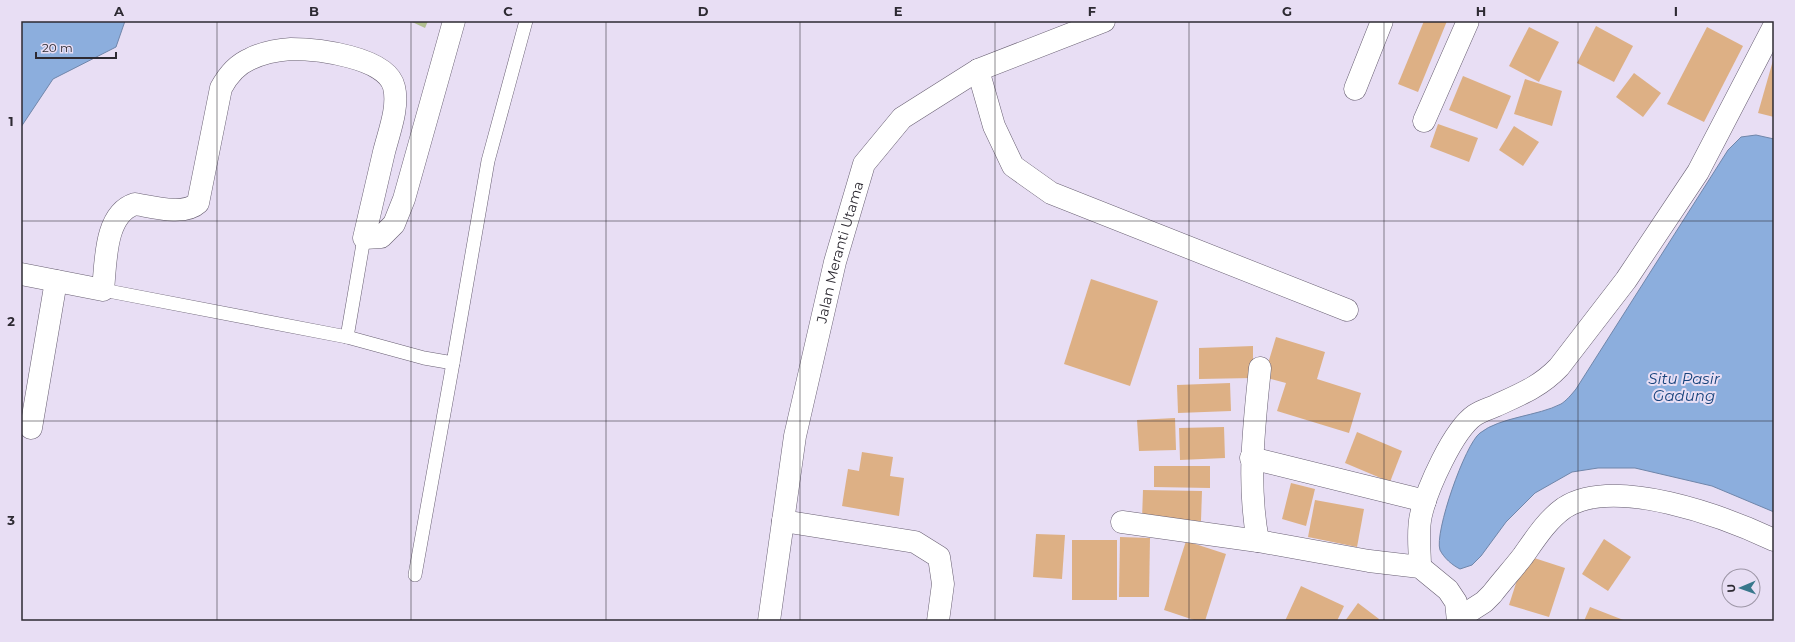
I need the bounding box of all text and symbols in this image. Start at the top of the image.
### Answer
text: A [113,3,125,19]
text: B [309,3,319,19]
text: C [503,3,513,19]
text: D [698,3,709,19]
text: E [894,3,903,19]
text: F [1088,3,1096,19]
text: G [1282,3,1292,19]
text: H [1476,3,1486,19]
text: I [1674,3,1678,19]
scale bar [36,34,116,60]
text: 20 m [42,40,73,55]
text: 1 [8,113,14,129]
street label: Jalan Meranti Utama [812,179,867,326]
text: 2 [7,313,15,329]
water label: Situ Pasir Gadung [1648,369,1721,405]
text: 3 [6,512,15,528]
north arrow [1721,568,1761,608]
text: U [1724,584,1738,593]

